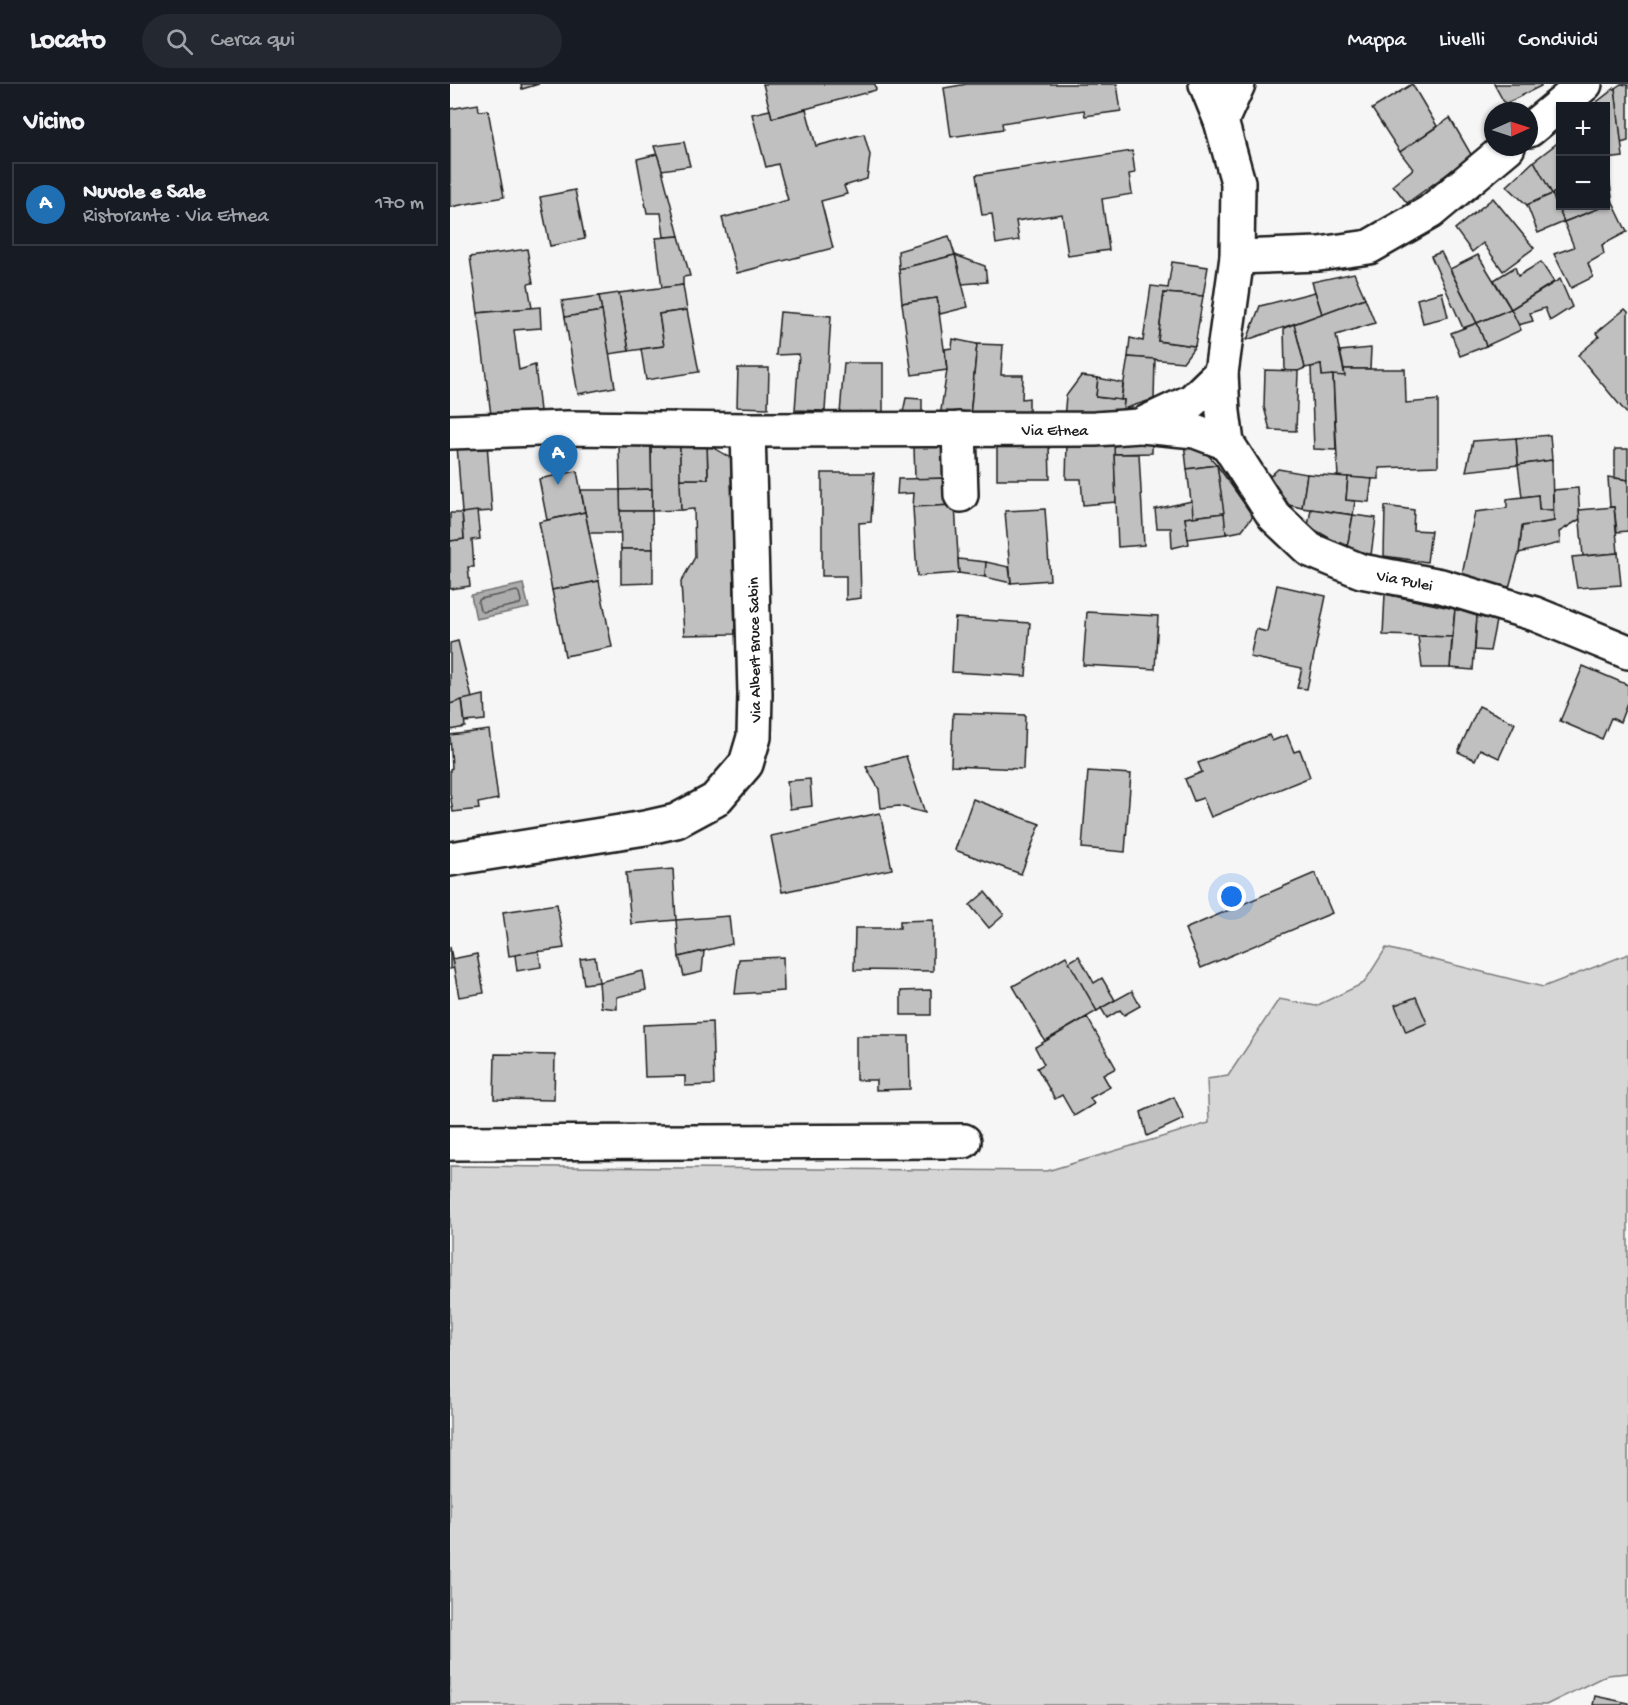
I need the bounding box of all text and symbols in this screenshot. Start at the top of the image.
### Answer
search box [142,14,562,68]
text: Locato [30,25,106,58]
icon: search [163,25,196,58]
text: Cerca qui [211,28,295,54]
text: Mappa [1347,29,1406,54]
text: Livelli [1439,29,1485,54]
text: Condividi [1518,29,1598,54]
north arrow [1484,102,1538,156]
map controls [1556,102,1610,210]
button: + [1556,102,1610,156]
text: Vicino [24,108,84,139]
button: − [1556,156,1610,210]
text: Nuvole e Sale [83,180,205,206]
text: A [40,193,51,216]
text: 170 m [375,193,424,216]
text: Ristorante · Via Etnea [83,206,269,229]
street label: Via Etnea [1021,423,1089,442]
pin: A [538,436,578,485]
street label: Via Pulei [1374,568,1434,597]
street label: Via Albert Bruce Sabin [746,577,767,724]
your location [1217,882,1246,911]

